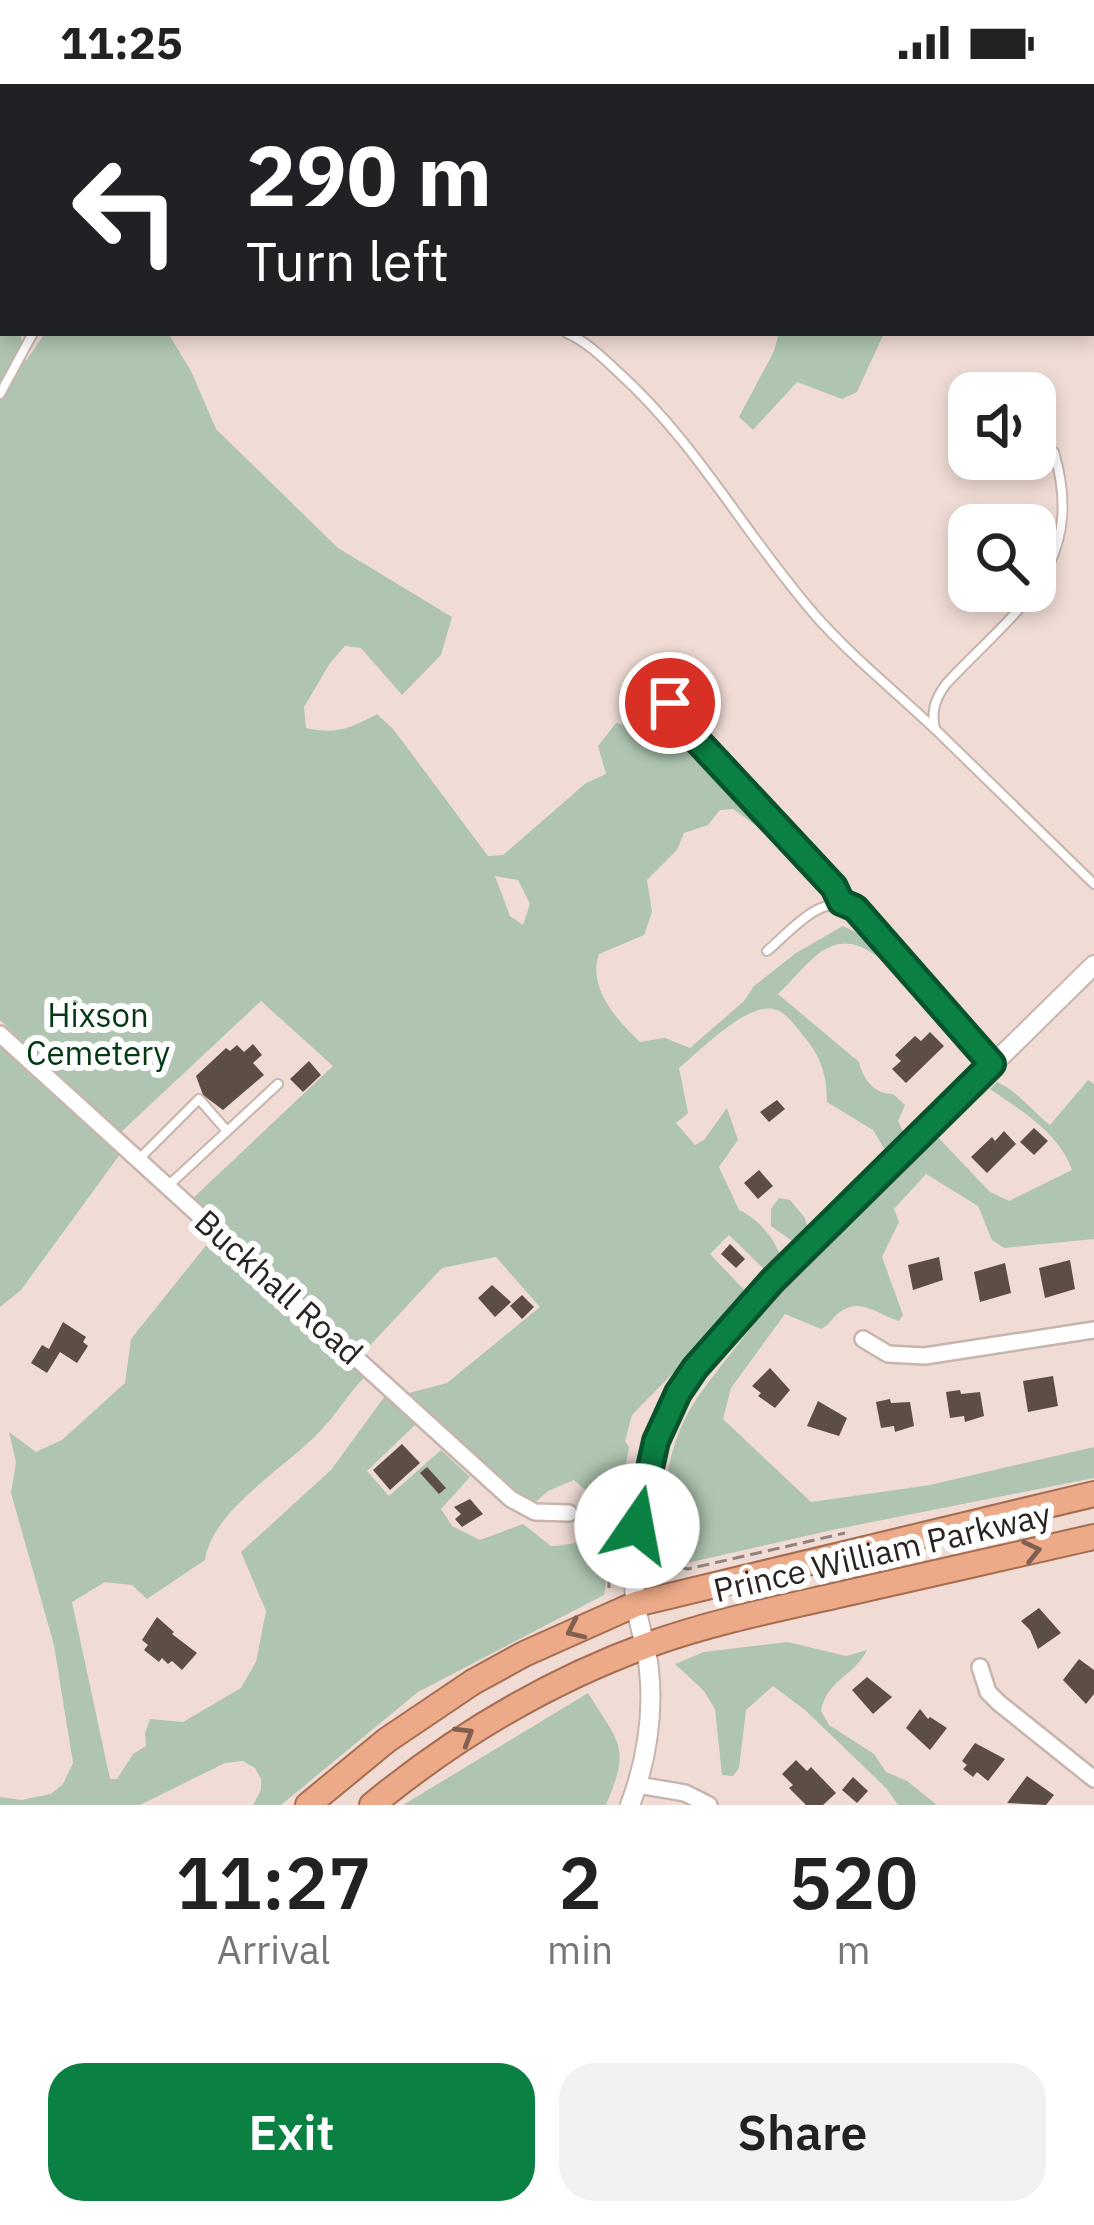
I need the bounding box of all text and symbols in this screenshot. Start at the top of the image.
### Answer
text: 11:25 [60,13,183,71]
text: 290 m [246,120,492,229]
icon: left [48,132,204,288]
text: Turn left [246,226,449,296]
map controls [948,372,1056,612]
button: sound [948,372,1056,480]
button: search [948,504,1056,612]
pin [619,652,721,754]
icon: arrive [637,670,703,736]
park label: Hixson Cemetery [26,993,170,1074]
street label: Buckhall Road [186,1200,373,1374]
position arrow [574,1463,700,1589]
street label: Prince William Parkway [709,1492,1055,1611]
one-way arrow [1022,1540,1042,1565]
one-way arrow [566,1616,588,1639]
one-way arrow [452,1727,474,1750]
text: 11:27 [176,1835,371,1929]
text: 2 [558,1835,602,1929]
text: 520 [789,1835,918,1929]
text: Arrival [217,1924,330,1975]
text: min [547,1924,613,1975]
text: m [836,1924,871,1975]
button: Exit [48,2063,535,2201]
button: Share [559,2063,1046,2201]

